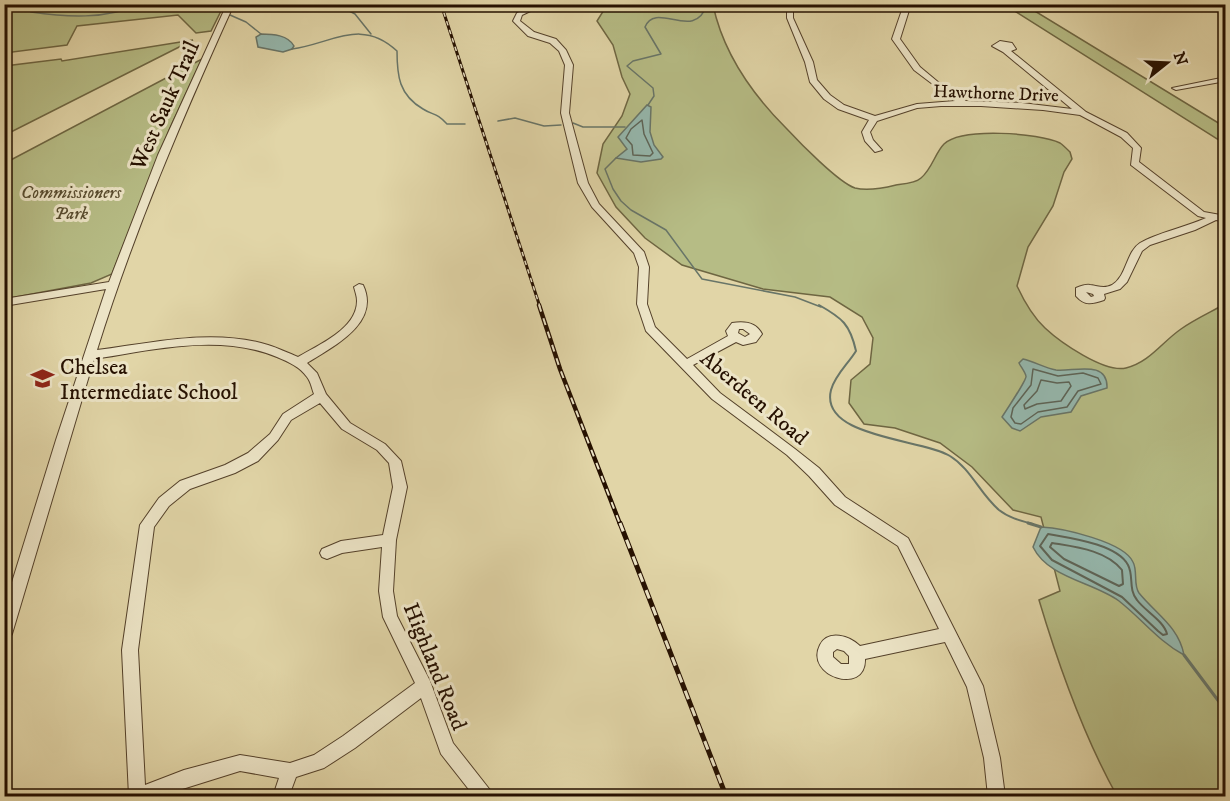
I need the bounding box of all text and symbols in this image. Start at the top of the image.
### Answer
north arrow [1137,33,1197,93]
street label: West Sauk Trail [124,36,206,175]
text: N [1169,49,1192,68]
street label: Hawthorne Drive [933,81,1059,107]
park label: Commissioners Park [21,182,122,225]
street label: Aberdeen Road [695,345,813,451]
place label: Chelsea Intermediate School [60,354,238,406]
school or university icon: Chelsea Intermediate School [29,366,55,392]
street label: Highland Road [397,599,472,734]

